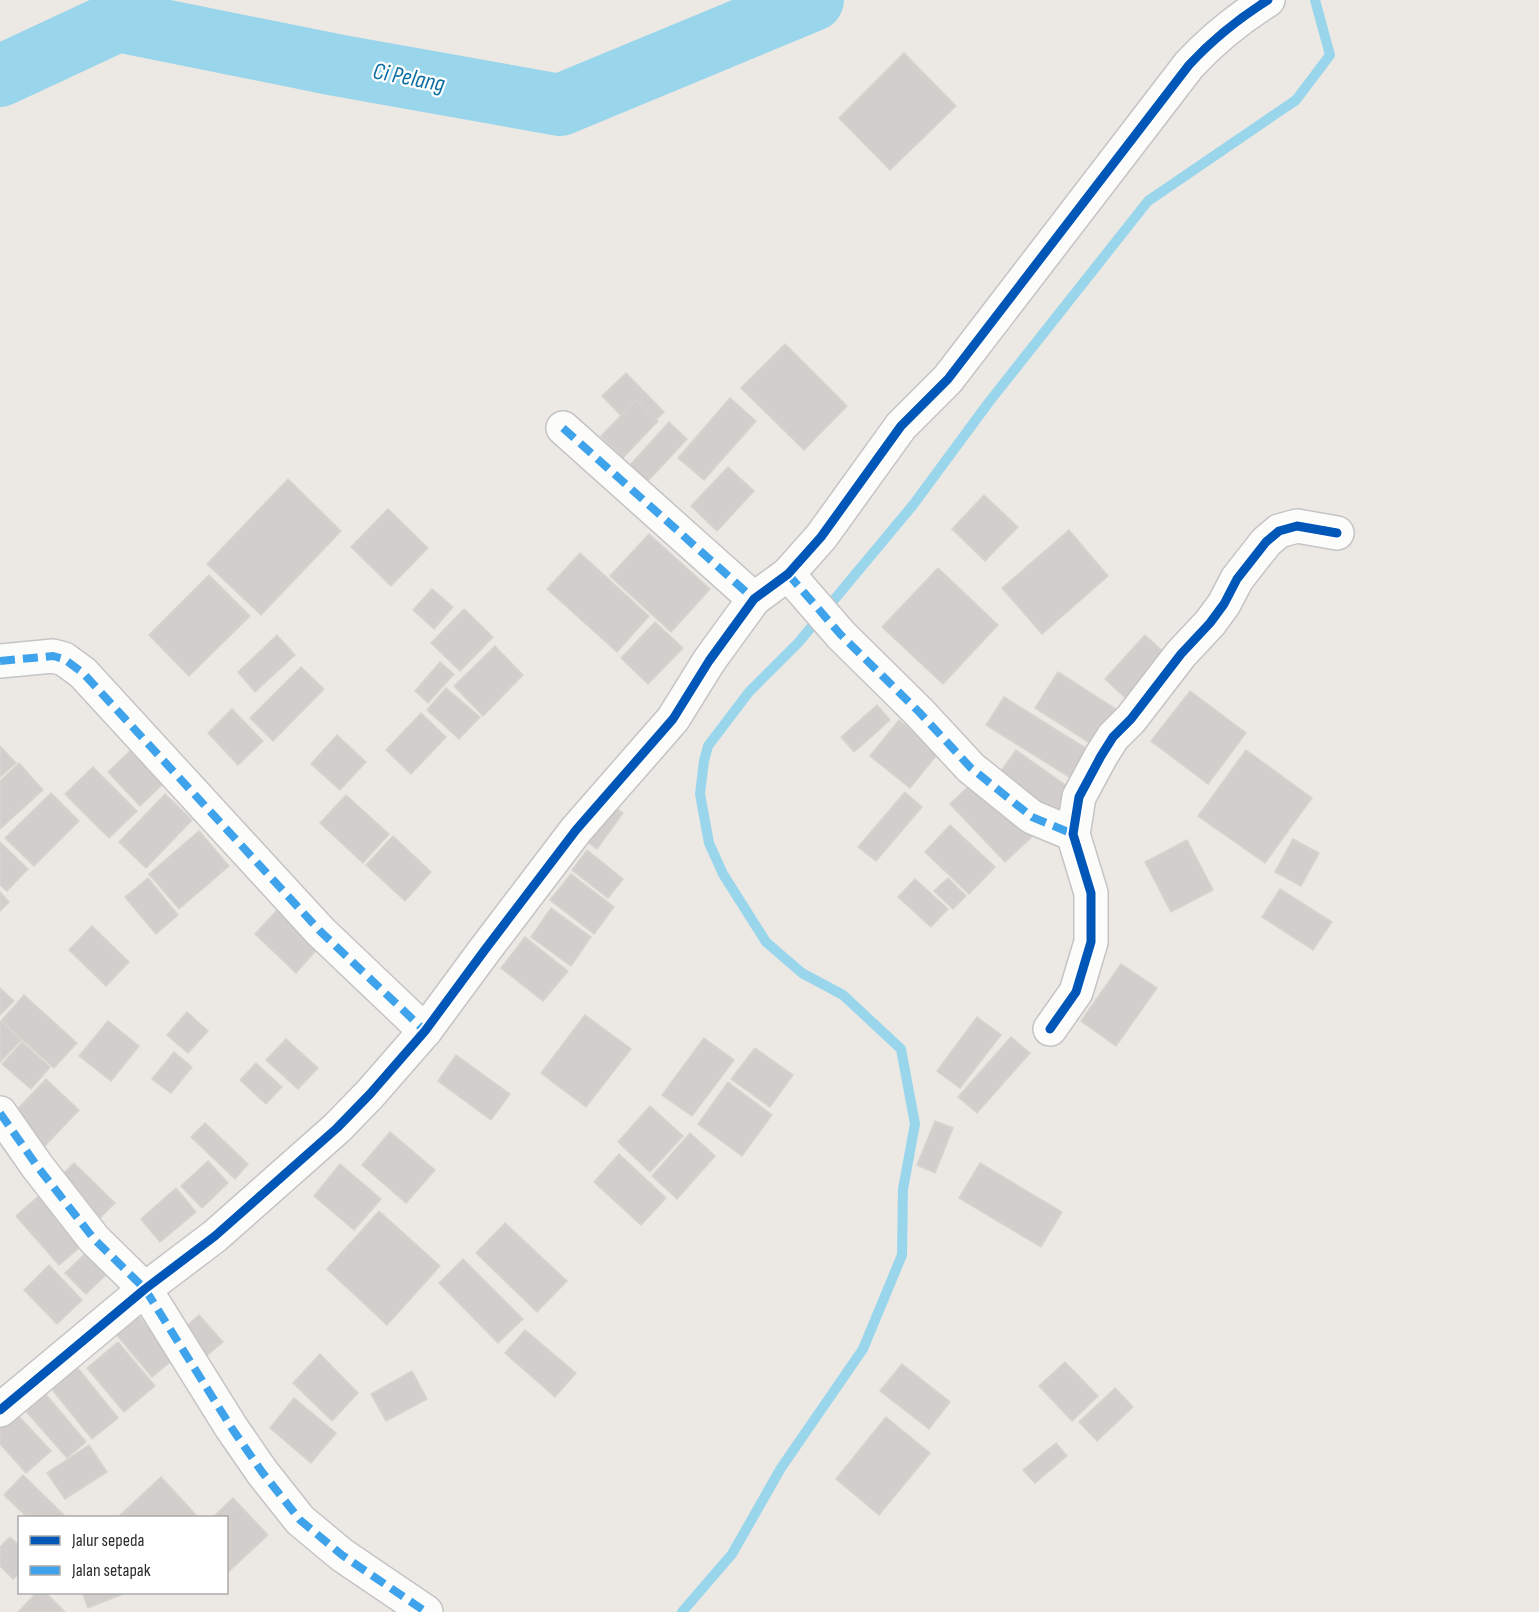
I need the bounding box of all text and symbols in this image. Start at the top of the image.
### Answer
water label: Ci Pelang [370,56,448,99]
legend [18,1516,228,1594]
text: Jalur sepeda [71,1530,144,1551]
text: Jalan setapak [71,1560,151,1581]

